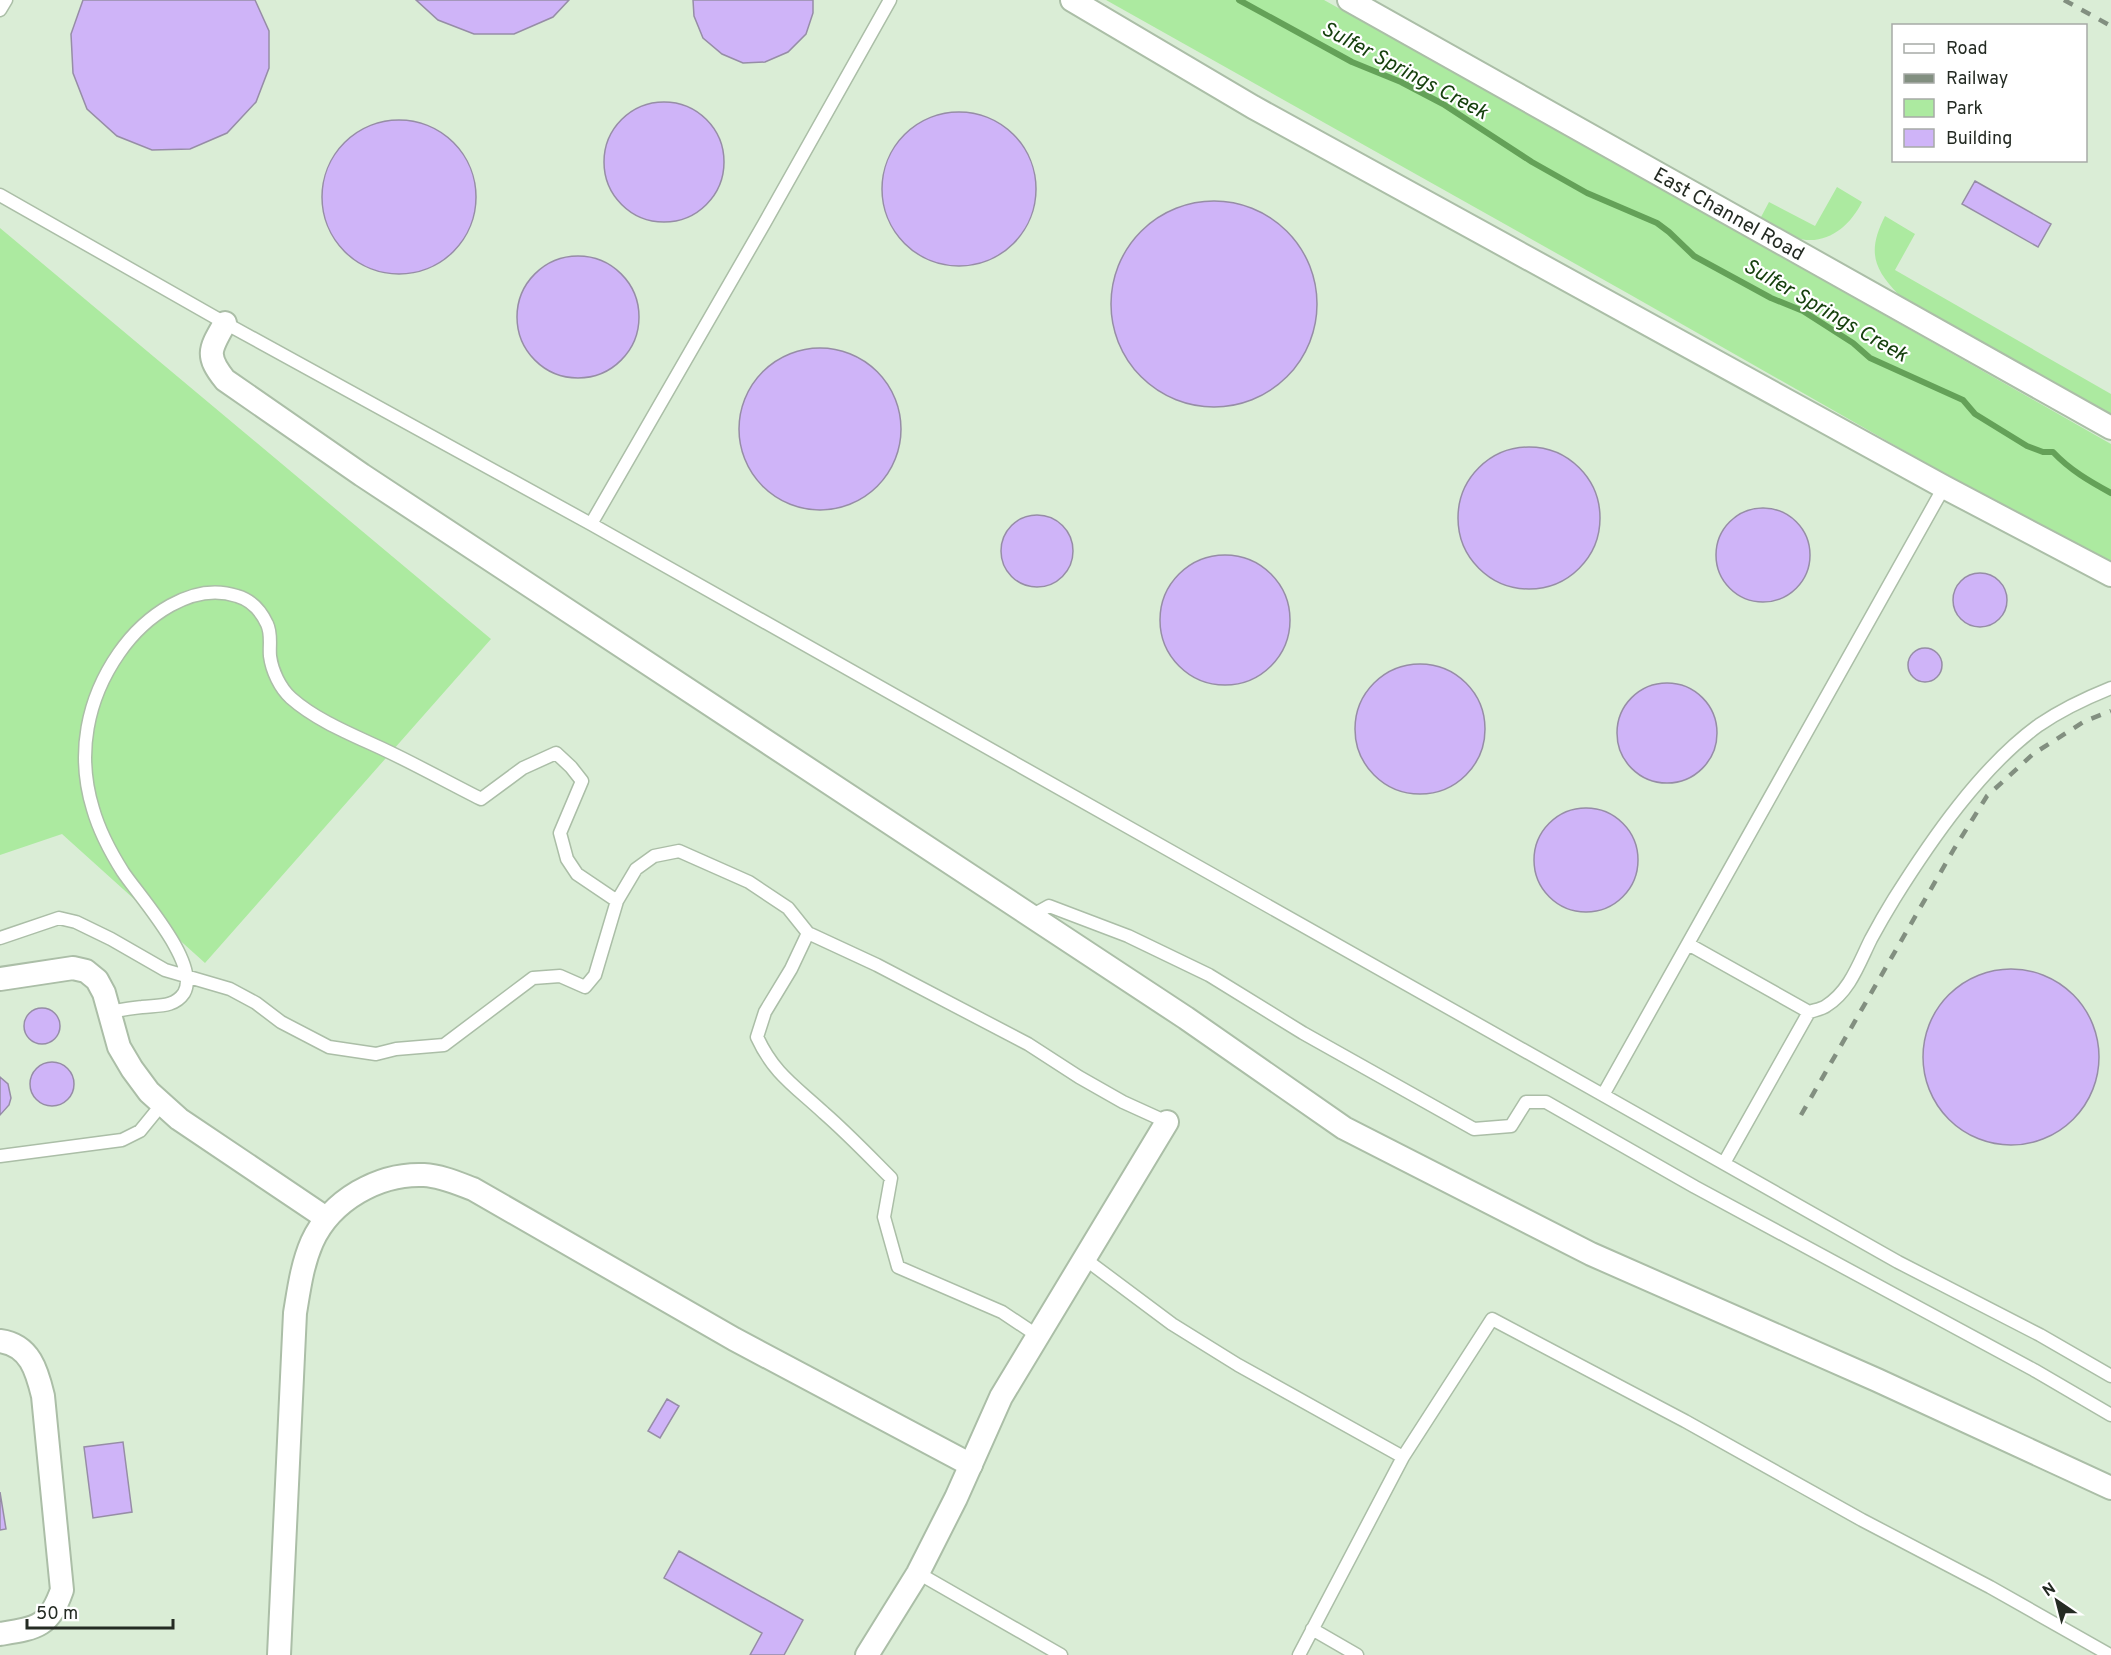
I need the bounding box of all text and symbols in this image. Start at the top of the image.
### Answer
water label: Sulfer Springs Creek [1316,16,1493,127]
legend [1892,24,2087,162]
text: Road [1946,38,1988,61]
text: Railway [1946,68,2008,91]
text: Park [1946,98,1983,121]
text: Building [1946,128,2012,151]
street label: East Channel Road [1648,163,1808,268]
water label: Sulfer Springs Creek [1738,253,1913,369]
north arrow [2027,1571,2087,1631]
text: N [2039,1579,2060,1602]
scale bar [27,1592,172,1630]
text: 50 m [36,1603,78,1626]

